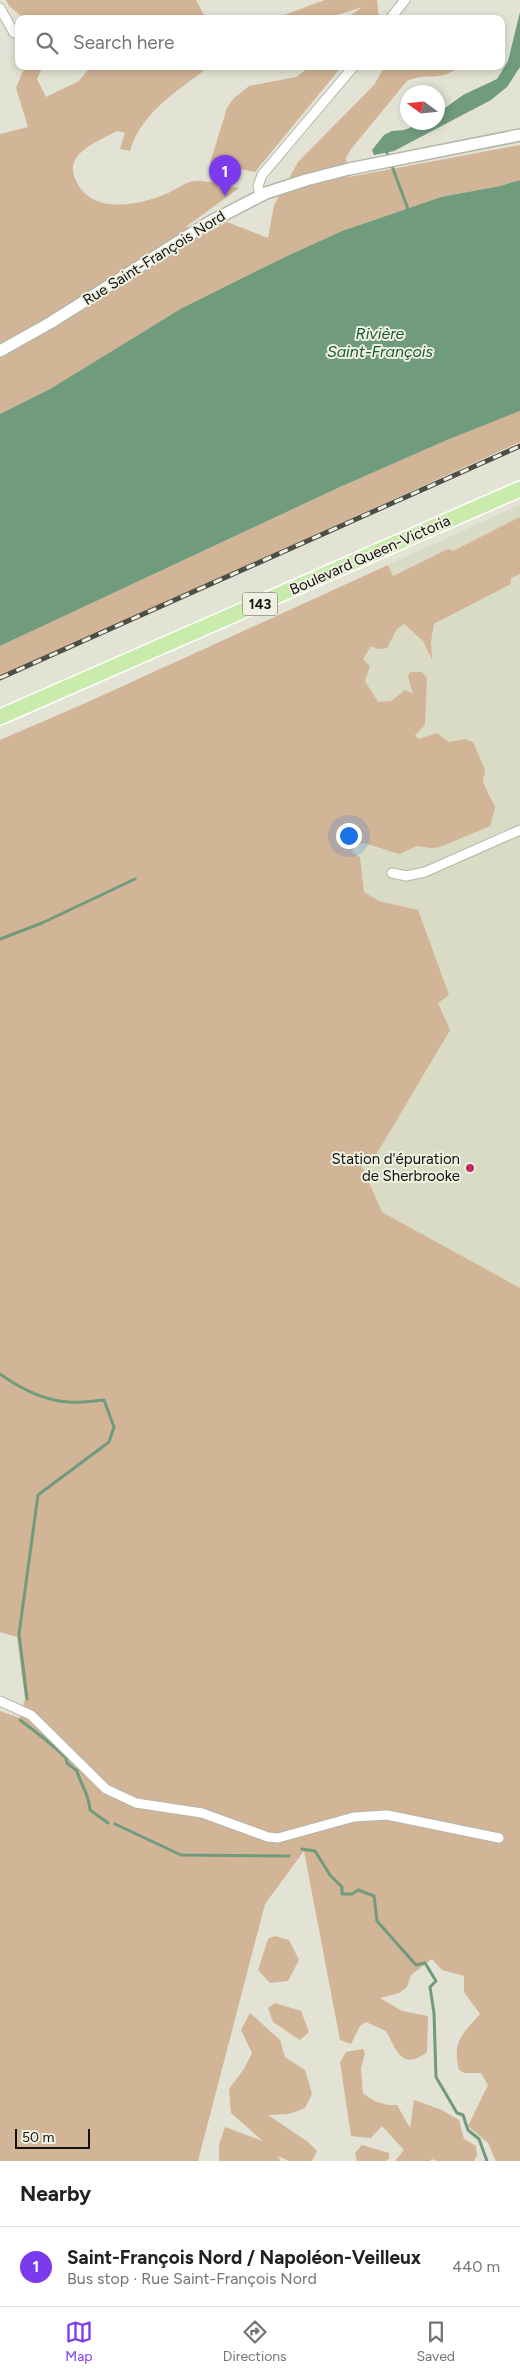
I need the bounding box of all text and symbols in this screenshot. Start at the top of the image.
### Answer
search box [15,15,505,70]
icon: search [33,29,61,57]
text: Search here [73,31,175,54]
north arrow [400,85,445,130]
pin: 1 [209,155,241,196]
street label: Rue Saint-François Nord [79,207,229,309]
water label: Rivière Saint-François [327,324,434,361]
street label: Boulevard Queen-Victoria [287,511,453,599]
road number: 143 [242,592,278,616]
your location [336,823,362,849]
place label: Station d'épuration de Sherbrooke [331,1150,460,1185]
marker: Station d'épuration de Sherbrooke [464,1162,476,1174]
scale bar [15,2126,90,2149]
text: 50 m [22,2129,54,2146]
text: Nearby [20,2181,91,2206]
text: Saint-François Nord / Napoléon-Veilleux [67,2246,421,2269]
text: 1 [33,2257,39,2276]
text: 440 m [452,2257,500,2276]
text: Bus stop · Rue Saint-François Nord [67,2269,317,2288]
tab: Map [65,2318,93,2365]
tab: Directions [223,2318,287,2365]
tab: Saved [416,2318,455,2365]

